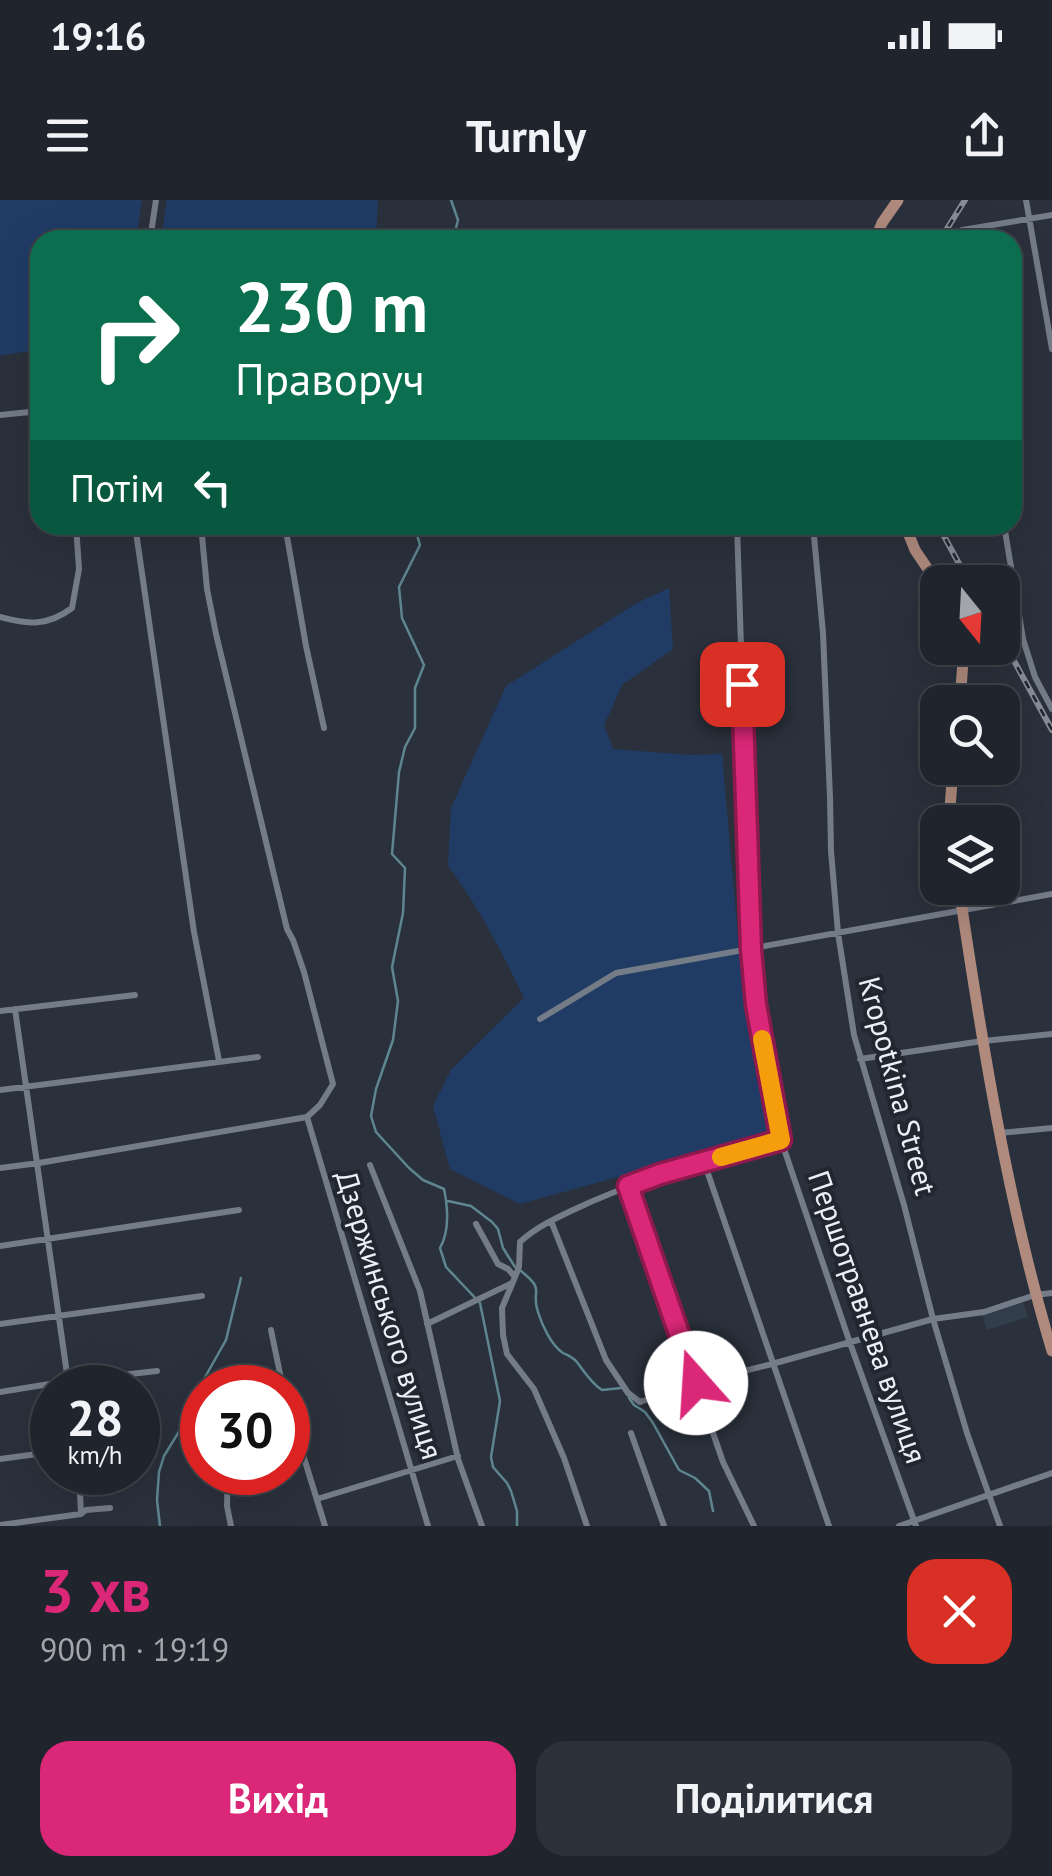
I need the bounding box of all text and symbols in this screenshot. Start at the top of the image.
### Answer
text: 19:16 [50,11,146,60]
text: Turnly [466,106,586,164]
icon: menu [40,108,95,163]
icon: share [957,108,1012,163]
text: 230 m [235,261,428,351]
icon: right [70,270,200,400]
text: Праворуч [235,349,425,407]
icon: left [185,460,240,515]
text: Потім [70,463,165,512]
north arrow [920,565,1020,665]
map controls [920,565,1020,905]
pin [700,642,785,727]
icon: arrive [715,657,770,712]
button: search [920,685,1020,785]
button: layers [920,805,1020,905]
street label: Kropotkina Street [851,972,946,1199]
street label: Дзержинського вулиця [328,1165,453,1464]
street label: Першотравнева вулиця [800,1165,937,1468]
position arrow [644,1331,748,1435]
speed limit sign: 30 [180,1365,310,1495]
text: 28 [67,1385,123,1450]
text: km/h [68,1439,122,1471]
text: 3 хв [40,1551,151,1629]
button: close [907,1559,1012,1664]
text: 900 m · 19:19 [40,1628,229,1670]
button: Вихід [40,1741,516,1856]
button: Поділитися [536,1741,1012,1856]

